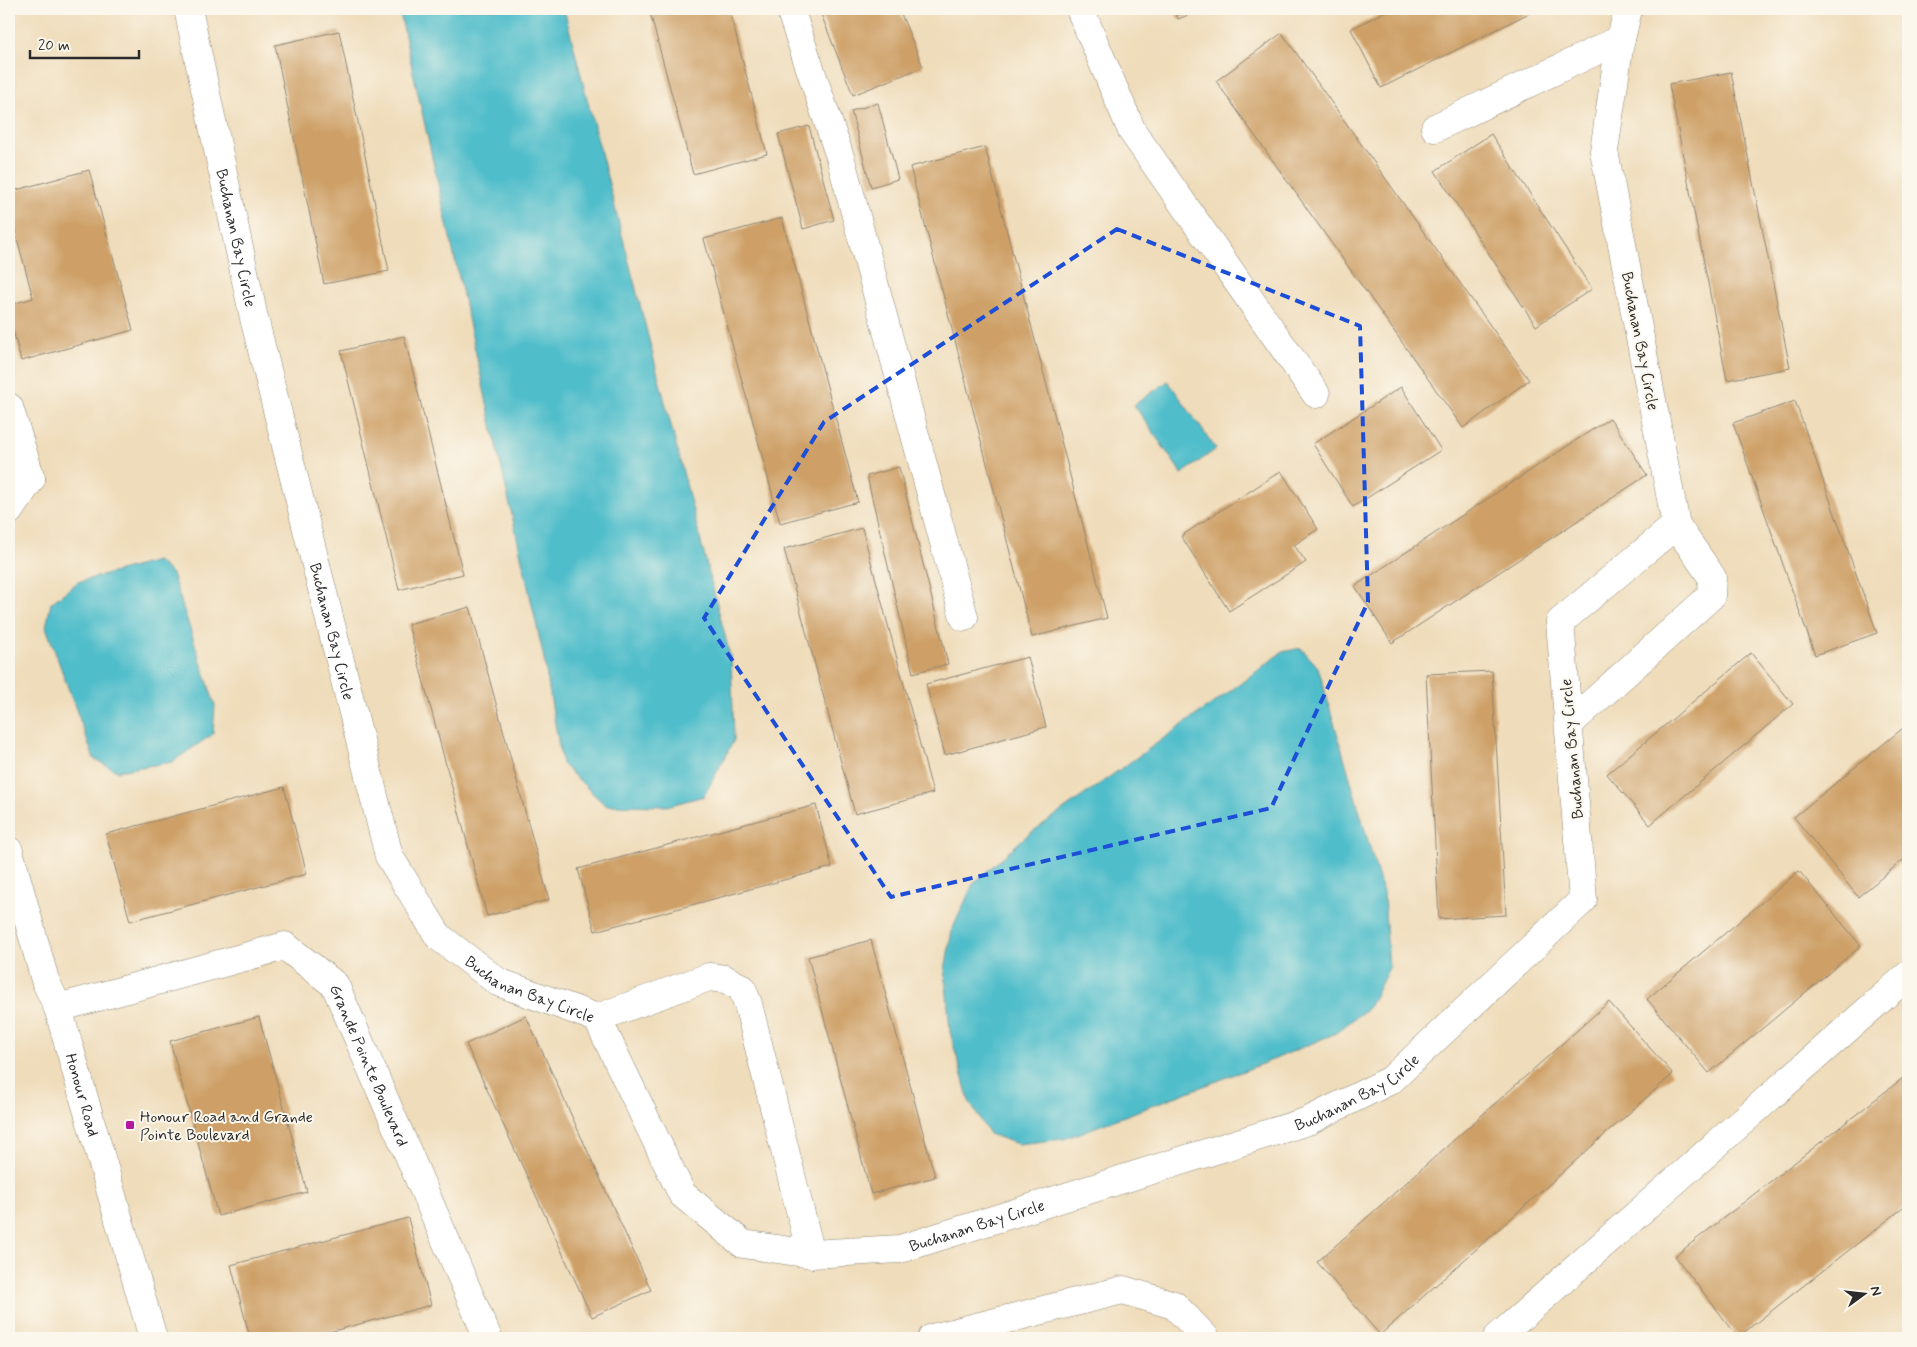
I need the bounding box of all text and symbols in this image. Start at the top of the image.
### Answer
scale bar [30,28,139,60]
text: 20 m [38,36,70,56]
street label: Buchanan Bay Circle [210,167,260,309]
street label: Buchanan Bay Circle [1616,270,1663,412]
street label: Buchanan Bay Circle [304,561,358,703]
street label: Buchanan Bay Circle [1556,678,1589,820]
street label: Buchanan Bay Circle [460,952,597,1028]
street label: Grande Pointe Boulevard [324,981,413,1150]
street label: Buchanan Bay Circle [1292,1050,1424,1137]
street label: Honour Road [60,1051,103,1139]
place label: Honour Road and Grande Pointe Boulevard [140,1107,313,1146]
marker: Honour Road and Grande Pointe Boulevard [124,1119,136,1131]
street label: Buchanan Bay Circle [907,1195,1047,1257]
north arrow [1840,1270,1890,1320]
text: N [1866,1284,1885,1298]

